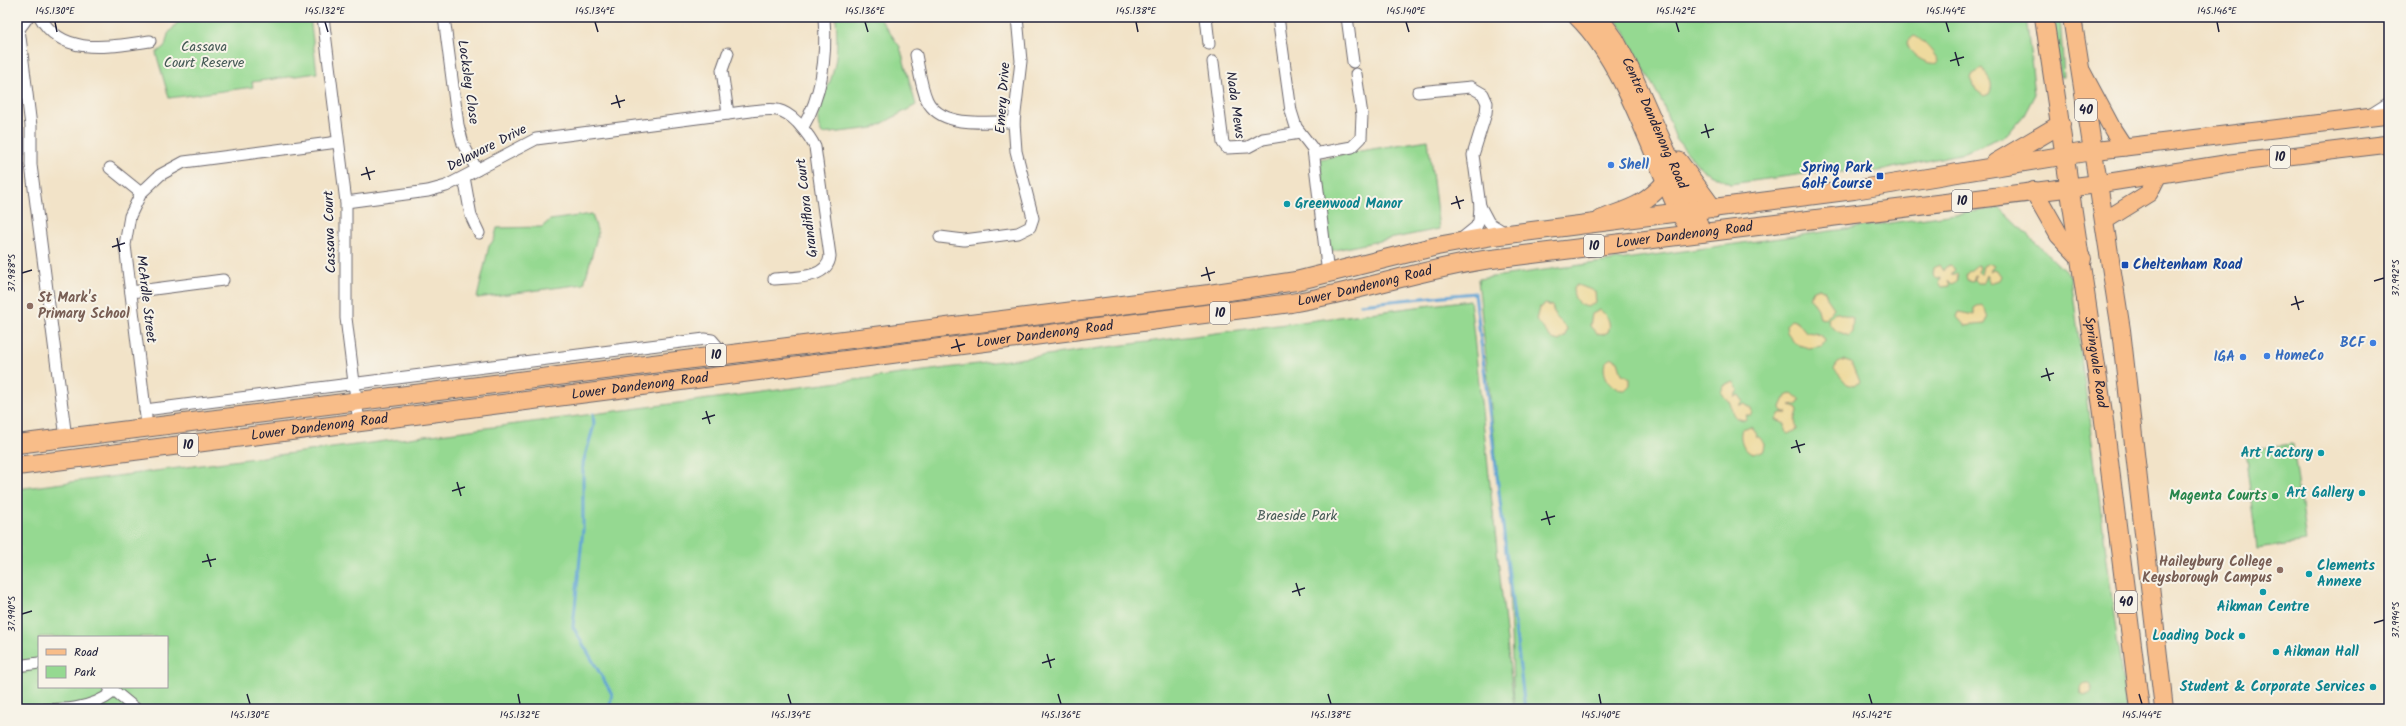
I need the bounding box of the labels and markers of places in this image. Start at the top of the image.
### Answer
place label: Shell [1619,154,1649,176]
place label: Spring Park Golf Course [1801,157,1873,195]
marker: Shell [1606,160,1616,170]
marker: Spring Park Golf Course [1875,171,1885,181]
place label: Greenwood Manor [1295,193,1403,215]
marker: Greenwood Manor [1282,199,1292,209]
place label: Cheltenham Road [2133,254,2243,276]
marker: Cheltenham Road [2120,260,2130,270]
place label: St Mark's Primary School [38,287,130,325]
marker: St Mark's Primary School [25,301,35,311]
place label: BCF [2340,332,2366,354]
marker: BCF [2368,338,2378,348]
place label: HomeCo [2275,345,2324,367]
place label: IGA [2213,346,2235,368]
marker: HomeCo [2262,351,2272,361]
marker: IGA [2238,352,2248,362]
place label: Art Factory [2241,442,2314,464]
marker: Art Factory [2316,448,2326,458]
place label: Art Gallery [2286,482,2355,504]
place label: Magenta Courts [2169,485,2267,507]
marker: Art Gallery [2357,488,2367,498]
marker: Magenta Courts [2270,491,2280,501]
place label: Haileybury College Keysborough Campus [2142,551,2272,589]
place label: Clements Annexe [2317,555,2376,593]
marker: Haileybury College Keysborough Campus [2275,565,2285,575]
marker: Clements Annexe [2304,569,2314,579]
marker: Aikman Centre [2258,587,2268,597]
place label: Aikman Centre [2217,596,2309,618]
place label: Loading Dock [2152,625,2235,647]
marker: Loading Dock [2237,631,2247,641]
place label: Aikman Hall [2284,641,2359,663]
marker: Aikman Hall [2271,647,2281,657]
place label: Student & Corporate Services [2180,676,2365,698]
marker: Student & Corporate Services [2368,682,2378,692]

